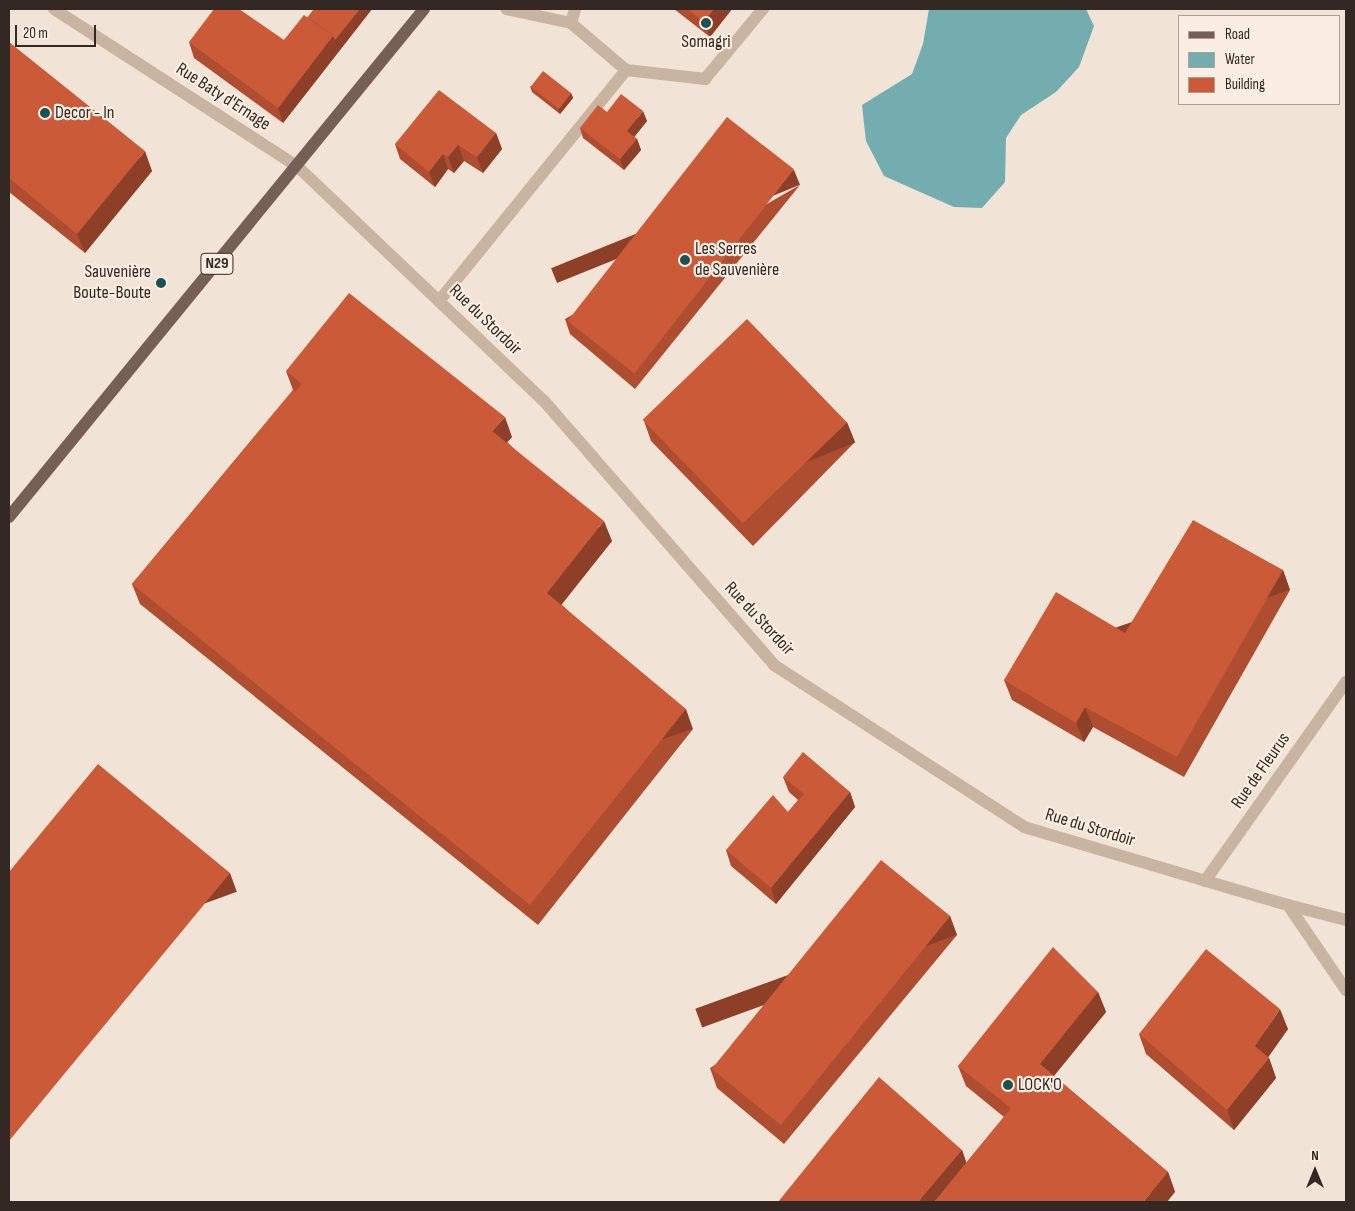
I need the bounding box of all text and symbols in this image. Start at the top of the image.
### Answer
scale bar [18,15,99,47]
legend [1178,15,1340,105]
marker: Somagri [700,17,712,29]
text: 20 m [23,24,48,43]
text: Road [1225,25,1250,44]
place label: Somagri [681,31,731,53]
text: Water [1225,50,1255,69]
street label: Rue Baty d'Ernage [172,58,274,136]
text: Building [1225,75,1265,94]
place label: Decor - In [55,102,115,124]
marker: Decor - In [39,107,51,119]
place label: Les Serres de Sauvenière [695,239,779,282]
road number: N29 [200,250,234,278]
marker: Les Serres de Sauvenière [679,254,691,266]
place label: Sauvenière Boute-Boute [73,262,151,304]
marker: Sauvenière Boute-Boute [155,277,167,289]
street label: Rue du Stordoir [444,280,526,360]
street label: Rue du Stordoir [719,578,799,660]
street label: Rue de Fleurus [1227,729,1295,813]
street label: Rue du Stordoir [1043,804,1137,852]
place label: LOCK'O [1018,1074,1062,1096]
marker: LOCK'O [1002,1079,1014,1091]
north arrow [1290,1146,1340,1196]
text: N [1311,1147,1319,1164]

